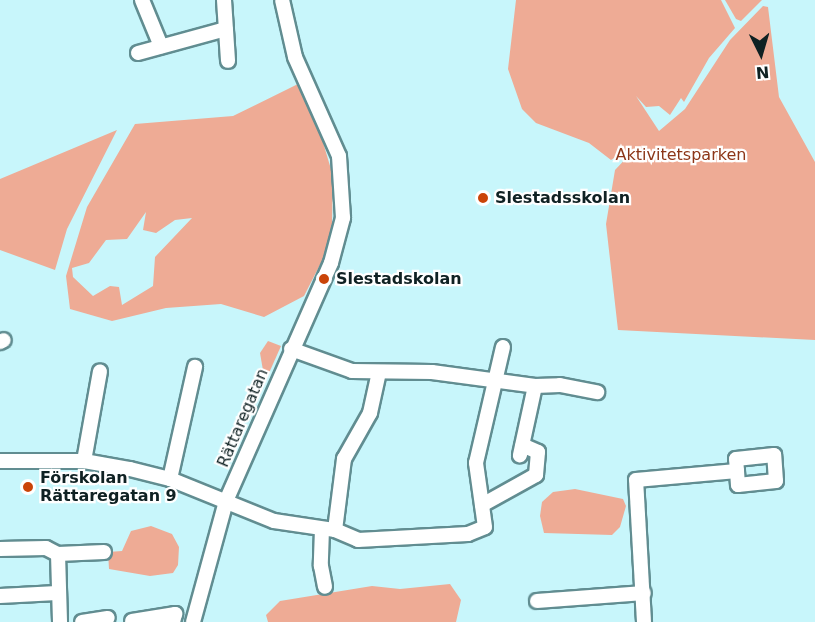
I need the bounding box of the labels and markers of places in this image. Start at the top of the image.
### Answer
place label: Slestadsskolan [495,188,630,208]
marker: Slestadsskolan [476,191,490,205]
place label: Slestadskolan [336,269,462,289]
marker: Slestadskolan [317,272,331,286]
place label: Förskolan Rättaregatan 9 [40,468,177,506]
marker: Förskolan Rättaregatan 9 [21,480,35,494]

